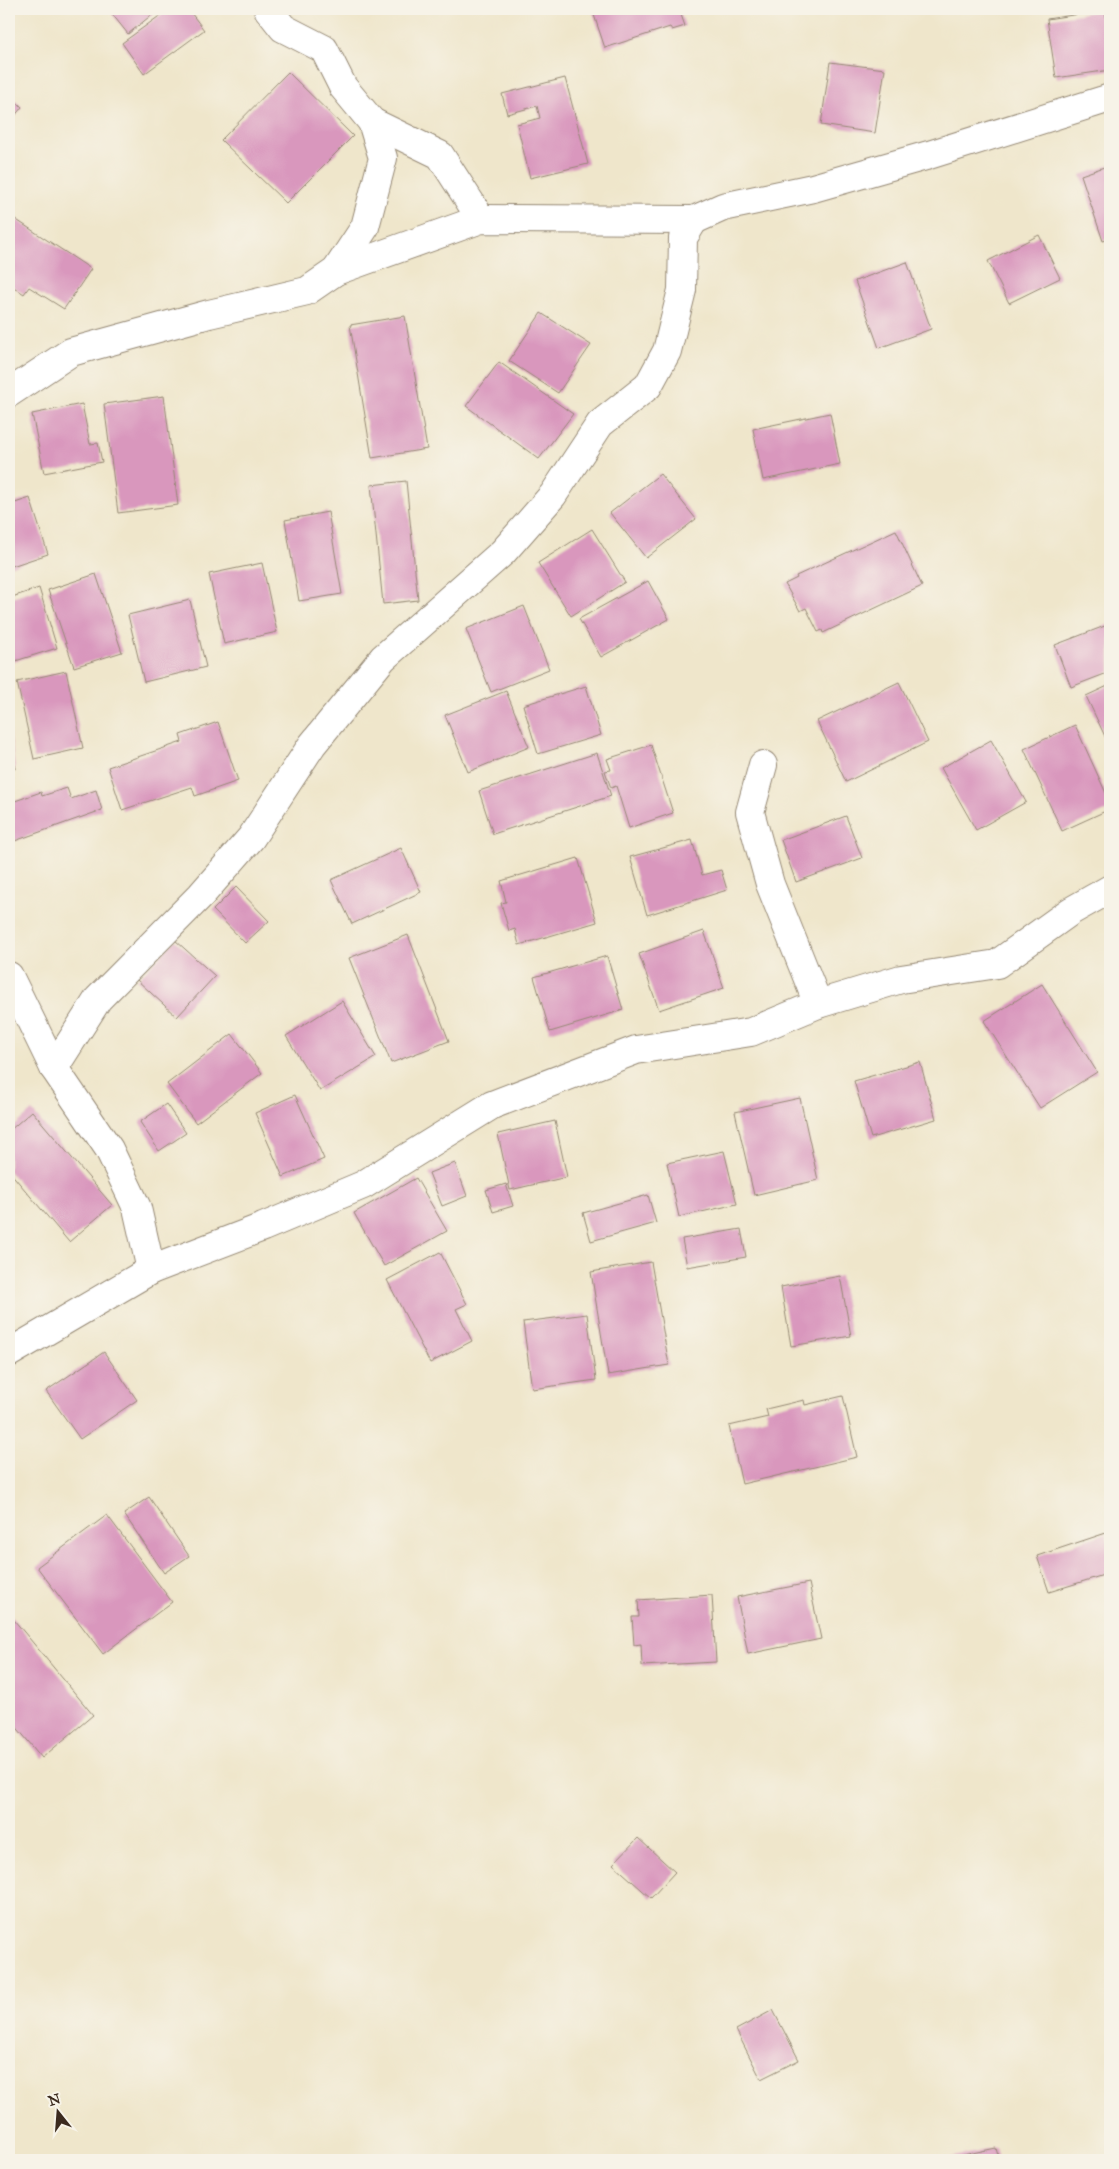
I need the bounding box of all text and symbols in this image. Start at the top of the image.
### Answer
north arrow [32,2086,82,2136]
text: N [46,2090,63,2110]

